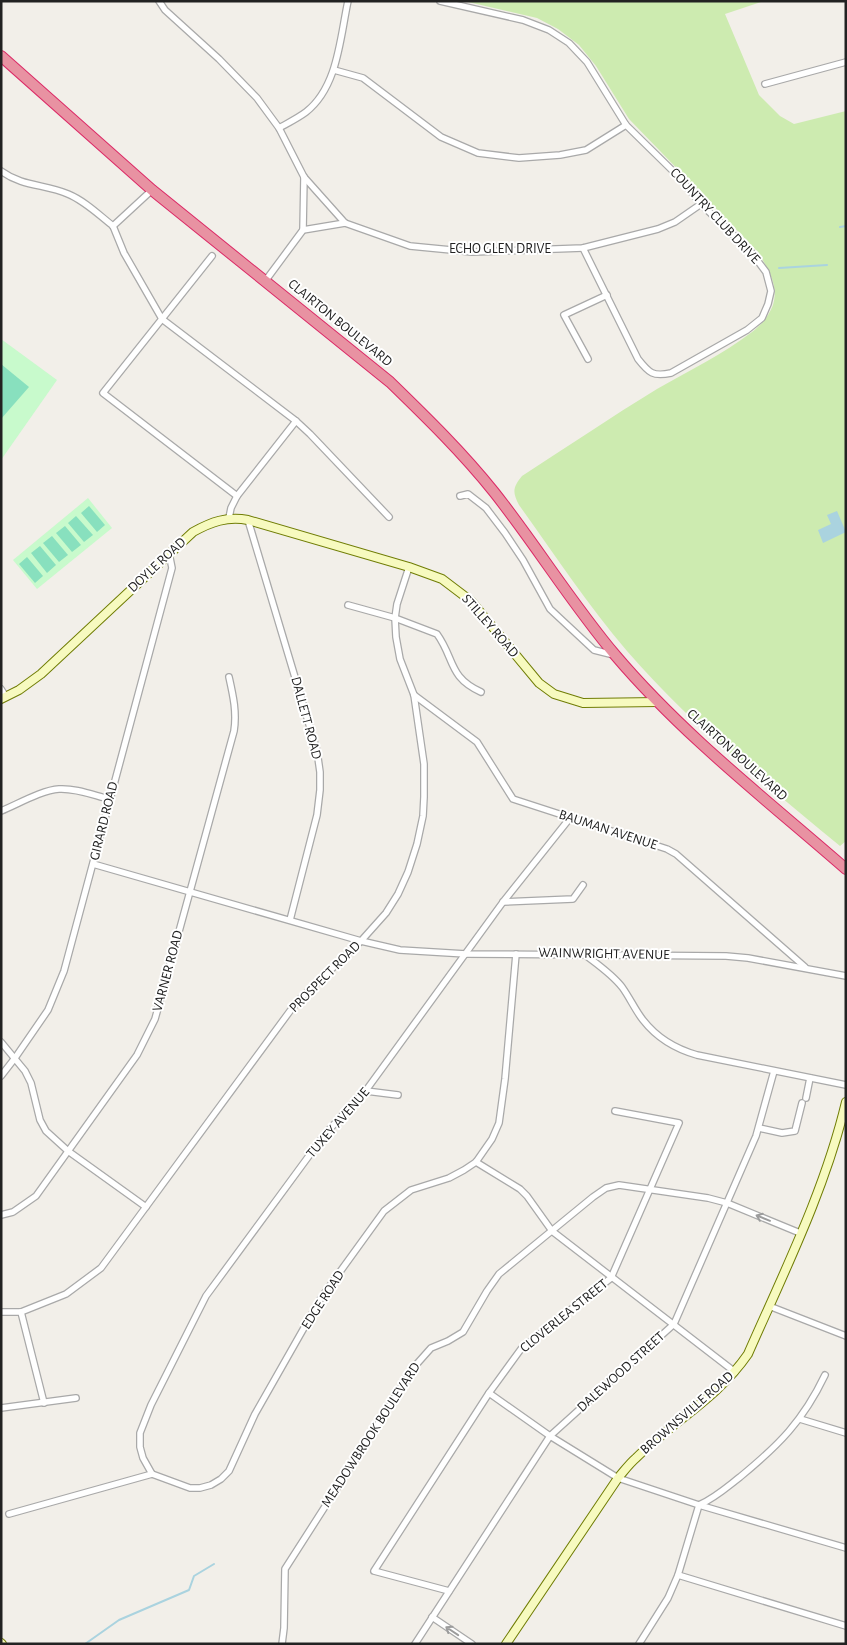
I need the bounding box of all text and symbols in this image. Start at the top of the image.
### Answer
street label: COUNTRY CLUB DRIVE [667,166,763,267]
street label: ECHO GLEN DRIVE [449,242,551,256]
street label: CLAIRTON BOULEVARD [285,277,395,369]
street label: DOYLE ROAD [125,535,189,595]
street label: STILLEY ROAD [459,592,521,660]
street label: DALLETT ROAD [288,675,324,761]
street label: CLAIRTON BOULEVARD [684,706,790,804]
street label: GIRARD ROAD [87,780,121,862]
street label: BAUMAN AVENUE [557,807,659,853]
street label: VARNER ROAD [150,929,186,1013]
street label: PROSPECT ROAD [287,939,363,1015]
street label: WAINWRIGHT AVENUE [538,946,670,962]
street label: TUXEY AVENUE [304,1085,372,1161]
one-way arrow [756,1213,772,1222]
street label: EDGE ROAD [299,1268,347,1332]
street label: CLOVERLEA STREET [518,1276,610,1355]
street label: DALEWOOD STREET [575,1329,668,1415]
street label: MEADOWBROOK BOULEVARD [319,1360,423,1510]
street label: BROWNSVILLE ROAD [638,1369,736,1457]
one-way arrow [445,1625,459,1636]

